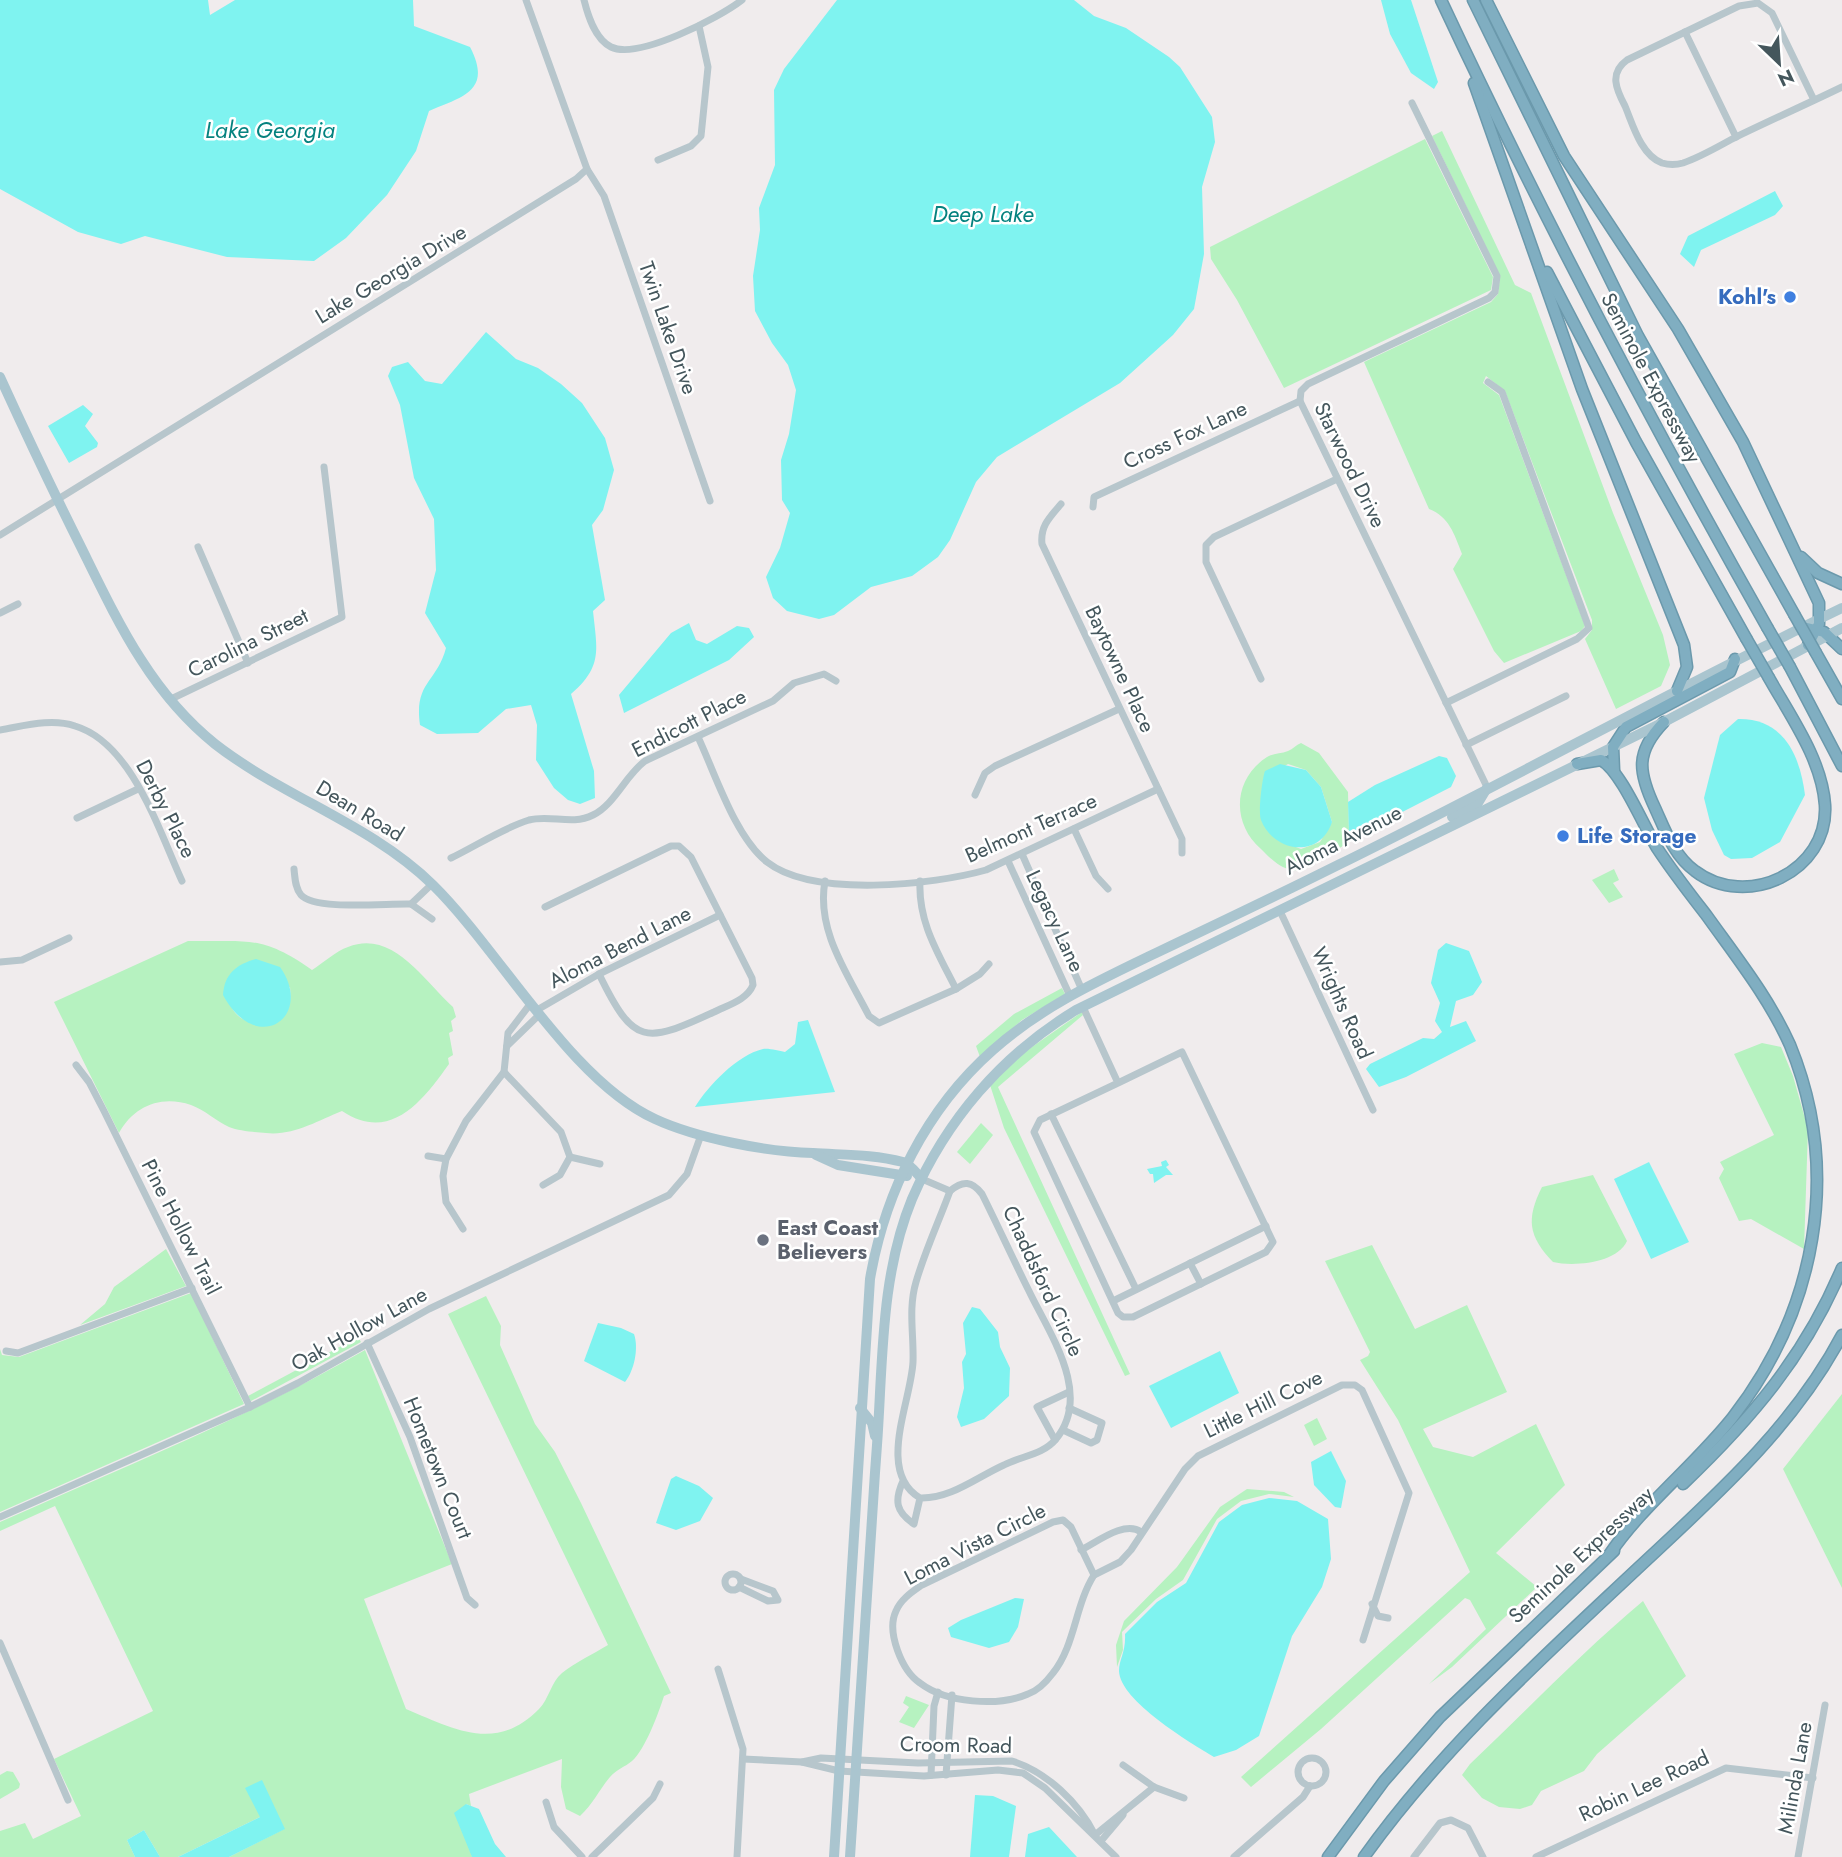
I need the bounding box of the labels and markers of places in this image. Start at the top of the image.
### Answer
place label: Kohl's [1718,282,1776,312]
marker: Kohl's [1782,289,1798,305]
place label: Life Storage [1577,821,1696,851]
marker: Life Storage [1555,828,1571,844]
place label: East Coast Believers [777,1213,879,1267]
marker: East Coast Believers [755,1232,771,1248]

